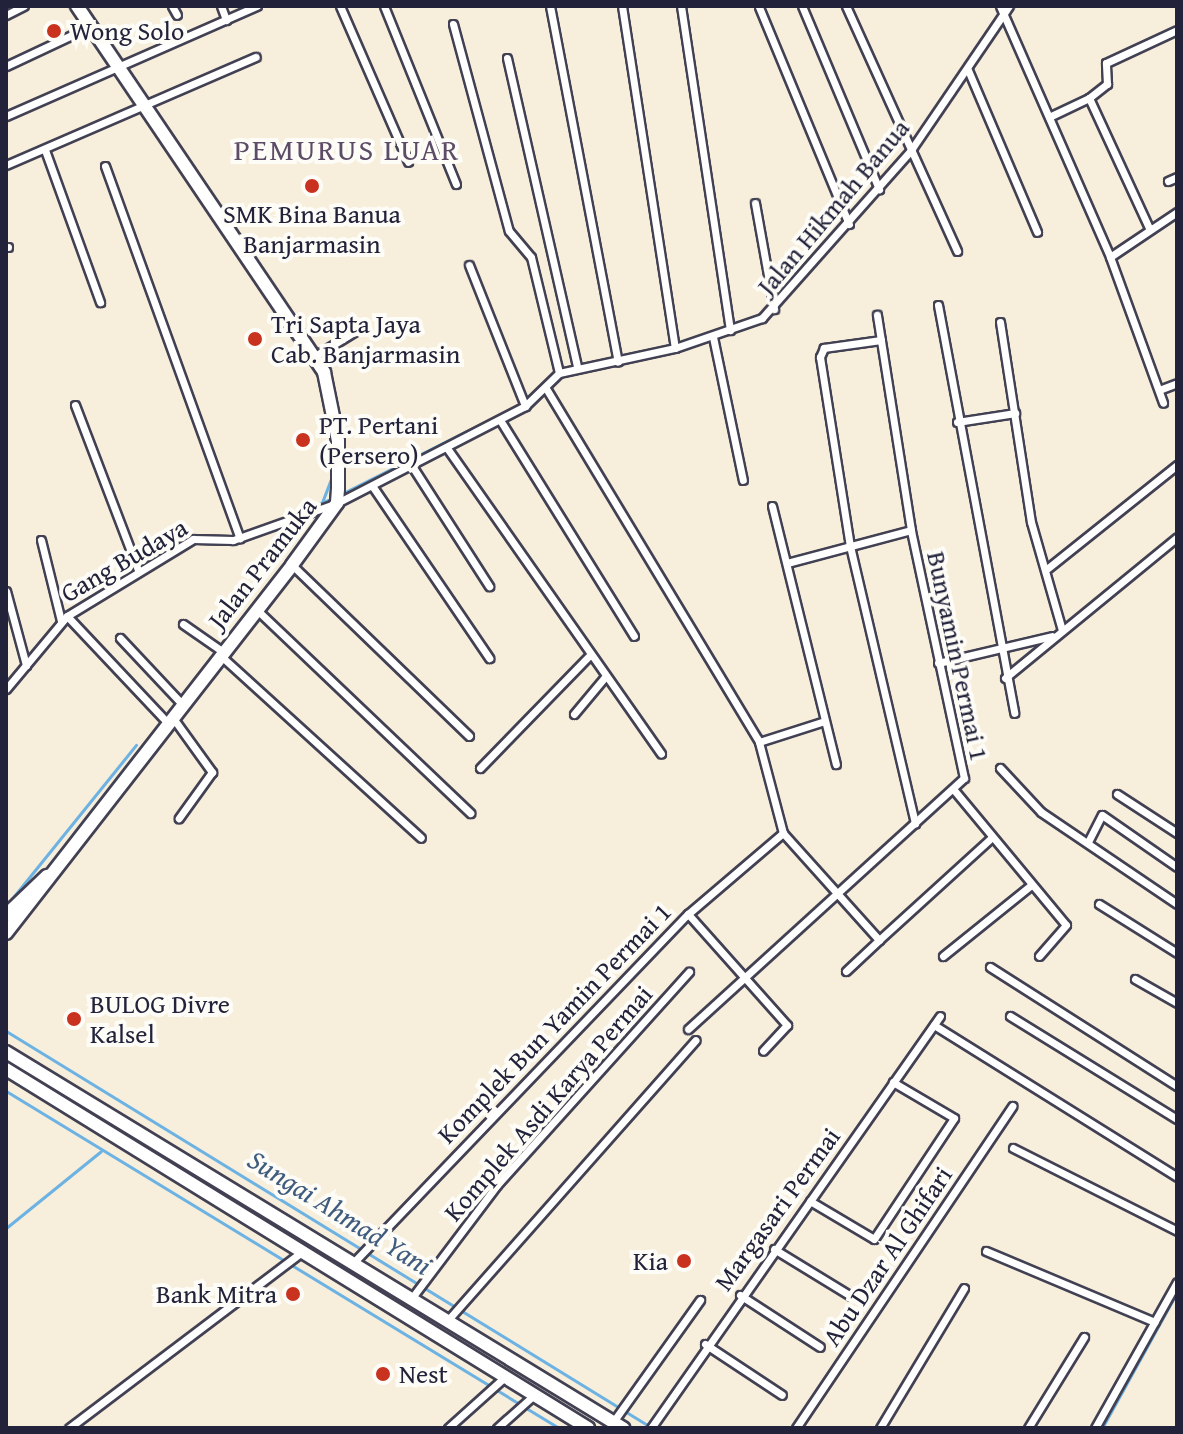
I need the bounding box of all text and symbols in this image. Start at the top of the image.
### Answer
place label: Wong Solo [70,15,184,47]
marker: Wong Solo [45,22,63,40]
street label: Jalan Hikmah Banua [750,113,916,301]
district label: PEMURUS LUAR [234,131,460,167]
marker: SMK Bina Banua Banjarmasin [303,177,321,195]
place label: SMK Bina Banua Banjarmasin [223,198,401,260]
place label: Tri Sapta Jaya Cab. Banjarmasin [271,308,460,370]
marker: Tri Sapta Jaya Cab. Banjarmasin [246,330,264,348]
place label: PT. Pertani (Persero) [319,409,438,470]
marker: PT. Pertani (Persero) [294,431,312,449]
street label: Jalan Pramuka [201,491,323,635]
street label: Gang Budaya [55,511,193,609]
street label: Bunyamin Permai 1 [921,549,995,763]
street label: Komplek Bun Yamin Permai 1 [431,896,677,1150]
street label: Komplek Asdi Karya Permai [437,979,659,1227]
place label: BULOG Divre Kalsel [90,988,230,1050]
marker: BULOG Divre Kalsel [65,1010,83,1028]
street label: Margasari Permai [707,1122,847,1296]
water label: Sungai Ahmad Yani [242,1142,438,1282]
street label: Abu Dzar Al Ghifari [815,1160,959,1352]
place label: Kia [633,1245,668,1277]
marker: Kia [675,1252,693,1270]
place label: Bank Mitra [156,1278,277,1310]
marker: Bank Mitra [284,1285,302,1303]
place label: Nest [399,1358,448,1390]
marker: Nest [374,1365,392,1383]

